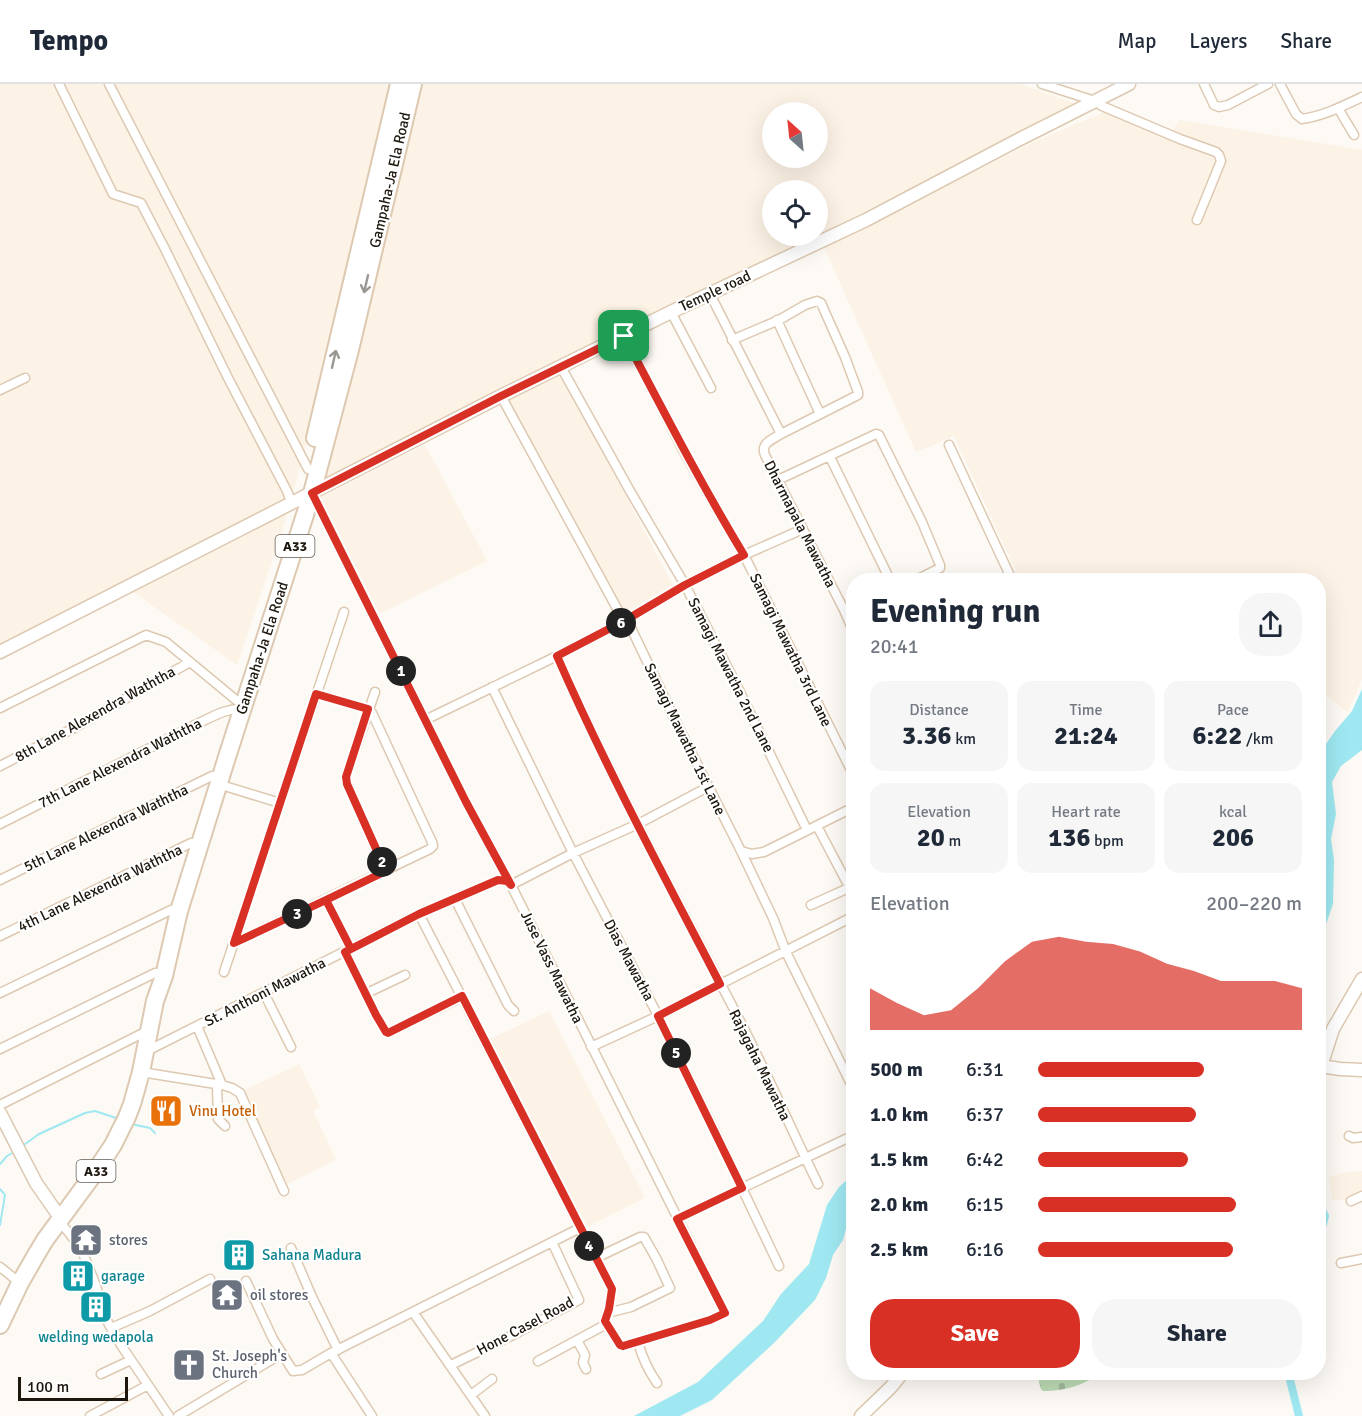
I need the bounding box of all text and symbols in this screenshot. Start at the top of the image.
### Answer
text: Tempo [30,24,108,58]
text: Map [1118,28,1156,54]
text: Layers [1189,28,1247,54]
text: Share [1280,28,1332,54]
north arrow [762,102,828,168]
map controls [762,102,828,246]
street label: Gampaha-Ja Ela Road [366,110,414,250]
button: locate [762,180,828,246]
street label: Temple road [676,267,754,315]
one-way arrow [359,274,371,293]
pin [598,310,649,361]
icon: arrive [607,319,640,352]
one-way arrow [328,350,340,369]
street label: Dharmapala Mawatha [760,457,840,591]
road number: A33 [276,535,314,557]
street label: Samagi Mawatha 3rd Lane [746,570,836,730]
street label: Gampaha-Ja Ela Road [232,579,292,717]
text: Evening run [870,591,1040,632]
button: share [1239,593,1302,656]
street label: Samagi Mawatha 2nd Lane [684,595,778,755]
pin: 6 [606,608,636,638]
text: 6 [617,613,625,633]
text: 20:41 [870,634,919,659]
pin: 1 [386,656,416,686]
street label: Samagi Mawatha 1st Lane [640,660,730,818]
text: 1 [397,661,405,681]
street label: 8th Lane Alexendra Waththa [12,662,178,766]
text: Distance [909,700,969,720]
text: Time [1070,700,1102,720]
text: Pace [1217,700,1249,720]
street label: 7th Lane Alexendra Waththa [35,714,205,812]
text: 3.36 [902,720,952,752]
text: 21:24 [1054,720,1118,752]
text: 6:22 [1193,720,1242,752]
text: km [952,729,976,749]
text: /km [1242,729,1273,749]
street label: 5th Lane Alexendra Waththa [21,780,191,876]
text: Elevation [907,802,971,822]
text: Heart rate [1051,802,1121,822]
text: kcal [1219,802,1247,822]
text: 20 [917,822,945,854]
text: 136 [1048,822,1090,854]
text: 206 [1212,822,1254,854]
text: m [945,831,961,851]
text: bpm [1090,831,1124,851]
street label: 4th Lane Alexendra Waththa [15,840,185,936]
pin: 2 [367,847,397,877]
text: 2 [378,852,386,872]
text: Elevation [870,891,950,916]
text: 200–220 m [1206,891,1302,916]
pin: 3 [282,899,312,929]
text: 3 [293,904,301,924]
street label: Juse Vass Mawatha [517,908,587,1026]
street label: Dias Mawatha [600,916,658,1004]
street label: St. Anthoni Mawatha [201,954,329,1030]
street label: Rajagaha Mawatha [725,1006,795,1124]
pin: 5 [661,1038,691,1068]
text: 5 [672,1043,680,1063]
text: 500 m [870,1057,923,1082]
text: 6:31 [966,1057,1004,1082]
restaurant icon: Vinu Hotel [148,1093,184,1129]
place label: Vinu Hotel [189,1102,256,1120]
text: 1.0 km [870,1102,928,1127]
text: 6:37 [966,1102,1004,1127]
text: 1.5 km [870,1147,928,1172]
text: 6:42 [966,1147,1004,1172]
road number: A33 [76,1160,116,1182]
text: 2.0 km [870,1192,928,1217]
text: 6:15 [966,1192,1004,1217]
temple icon: stores [68,1222,104,1258]
place label: stores [109,1231,148,1249]
pin: 4 [574,1231,604,1261]
text: 4 [585,1236,593,1256]
building icon: Sahana Madura [221,1237,257,1273]
text: 2.5 km [870,1237,928,1262]
text: 6:16 [966,1237,1004,1262]
place label: Sahana Madura [262,1246,362,1264]
building icon: garage [60,1258,96,1294]
place label: garage [101,1267,145,1285]
temple icon: oil stores [209,1277,245,1313]
place label: oil stores [250,1286,309,1304]
building icon: welding wedapola [78,1289,114,1325]
street label: Hone Casel Road [473,1293,577,1359]
button: Save [870,1299,1080,1368]
button: Share [1092,1299,1302,1368]
place label: welding wedapola [38,1328,154,1346]
church icon: St. Joseph's Church [171,1347,207,1383]
place label: St. Joseph's Church [212,1347,288,1382]
scale bar [18,1374,128,1402]
text: 100 m [27,1377,69,1397]

